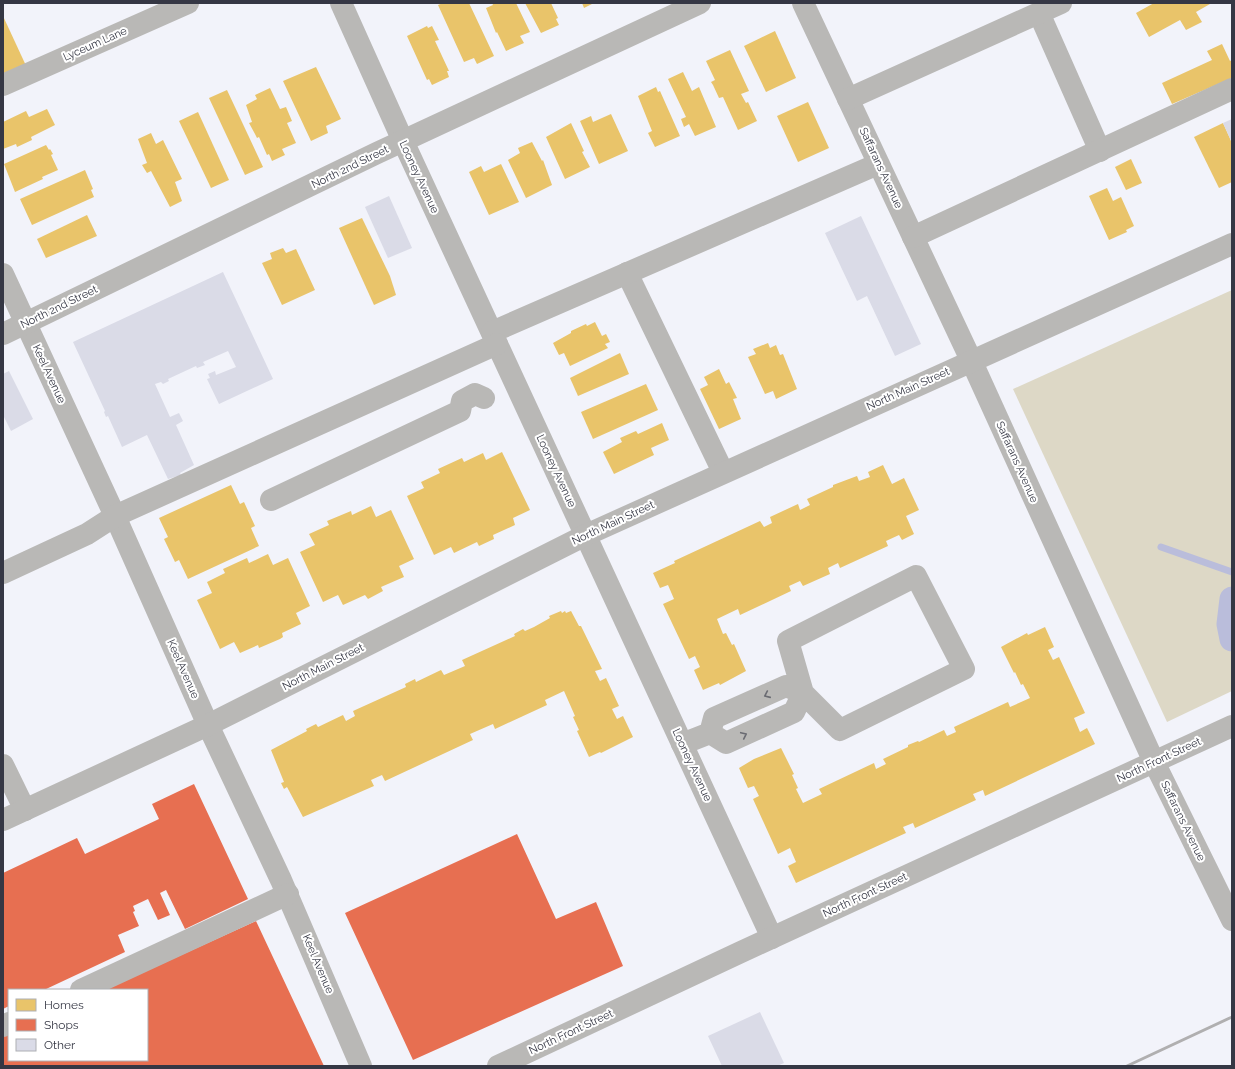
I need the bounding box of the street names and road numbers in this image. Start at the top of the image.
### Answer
street label: Lyceum Lane [61,24,129,64]
street label: Saffarans Avenue [857,126,906,211]
street label: Looney Avenue [396,139,442,216]
street label: North 2nd Street [309,143,391,191]
street label: North 2nd Street [18,283,100,331]
street label: Keel Avenue [30,343,69,406]
street label: North Main Street [865,365,952,413]
street label: Saffarans Avenue [993,419,1041,505]
street label: Looney Avenue [533,433,579,510]
street label: North Main Street [570,498,657,548]
street label: Keel Avenue [164,637,202,701]
street label: North Main Street [280,641,366,693]
street label: Looney Avenue [669,727,715,804]
street label: North Front Street [1115,735,1203,785]
street label: Saffarans Avenue [1158,779,1208,864]
street label: North Front Street [821,870,909,920]
street label: Keel Avenue [300,932,337,996]
street label: North Front Street [527,1007,615,1057]

